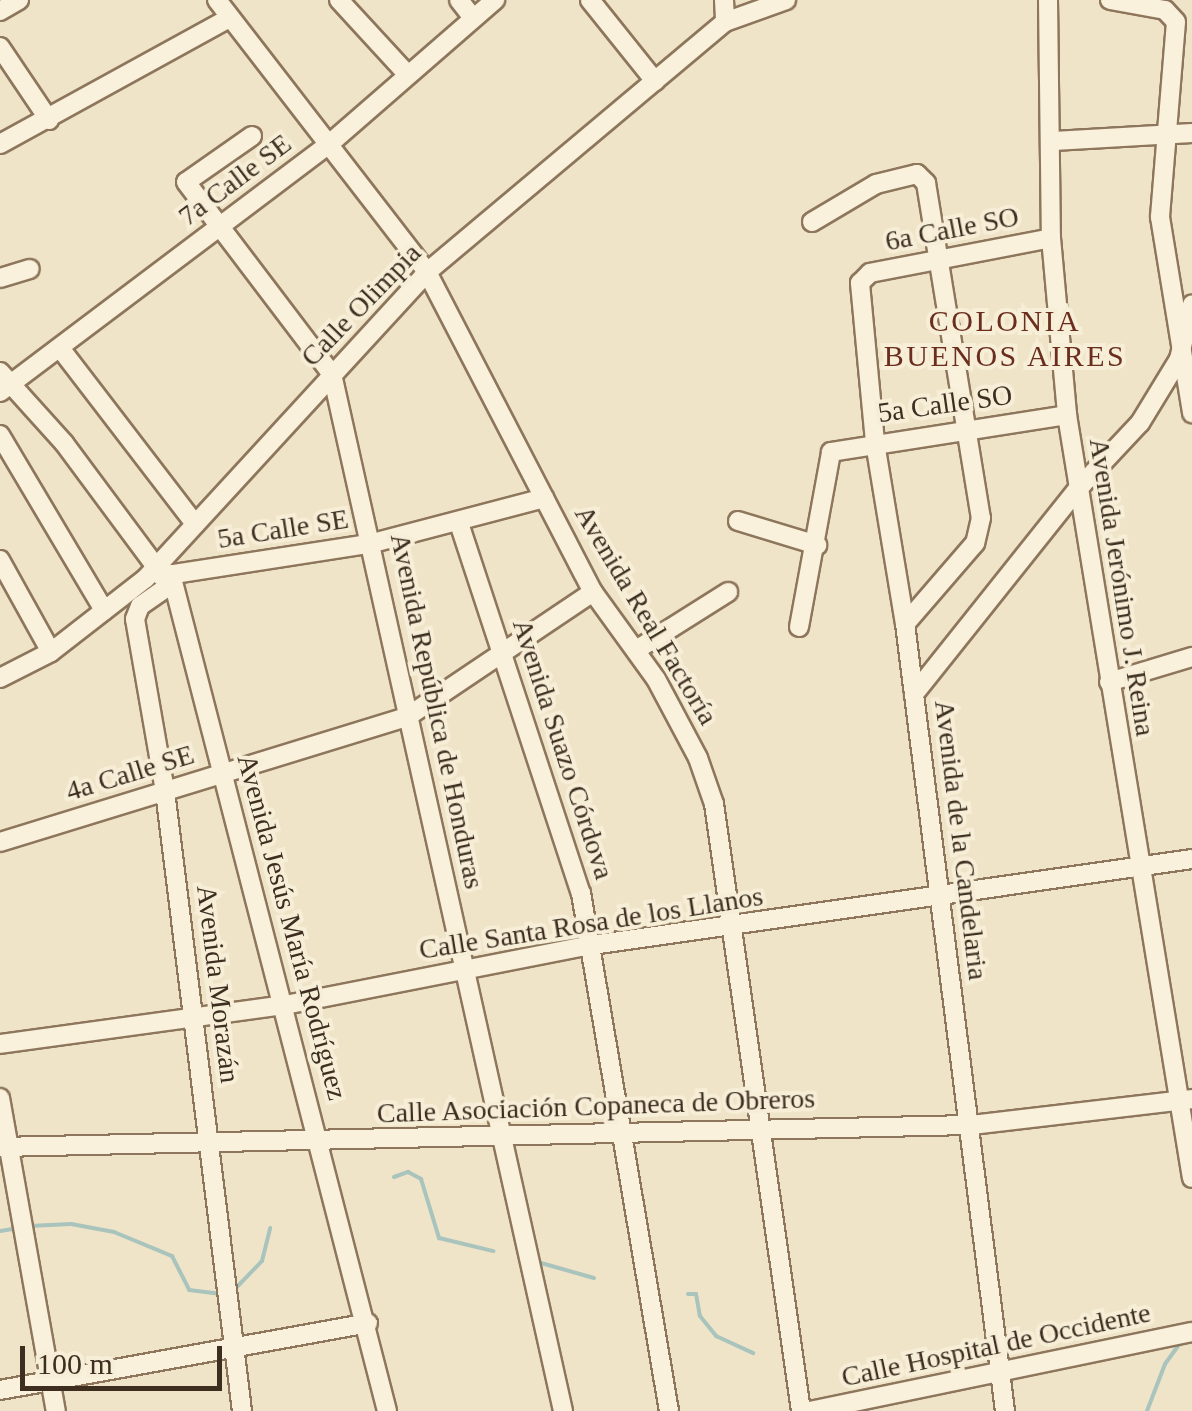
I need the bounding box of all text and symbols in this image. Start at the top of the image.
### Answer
street label: 7a Calle SE [172,127,298,233]
street label: 6a Calle SO [882,200,1022,258]
street label: Calle Olimpia [294,237,428,373]
district label: COLONIA BUENOS AIRES [883,303,1127,374]
street label: 5a Calle SO [876,378,1014,430]
street label: Avenida Jerónimo J. Reina [1082,436,1162,738]
street label: Avenida Real Factoría [567,499,725,731]
street label: 5a Calle SE [215,502,351,556]
street label: Avenida República de Honduras [383,530,491,892]
street label: Avenida Suazo Córdova [505,615,621,883]
street label: Avenida de la Candelaria [927,698,995,982]
street label: 4a Calle SE [62,738,198,808]
street label: Avenida Jesús María Rodríguez [230,751,354,1103]
street label: Calle Santa Rosa de los Llanos [417,879,765,967]
street label: Avenida Morazán [189,883,247,1085]
street label: Calle Asociación Copaneca de Obreros [376,1082,816,1130]
street label: Calle Hospital de Occidente [839,1296,1153,1394]
scale bar [25,1326,228,1388]
text: 100 m [37,1347,113,1380]

